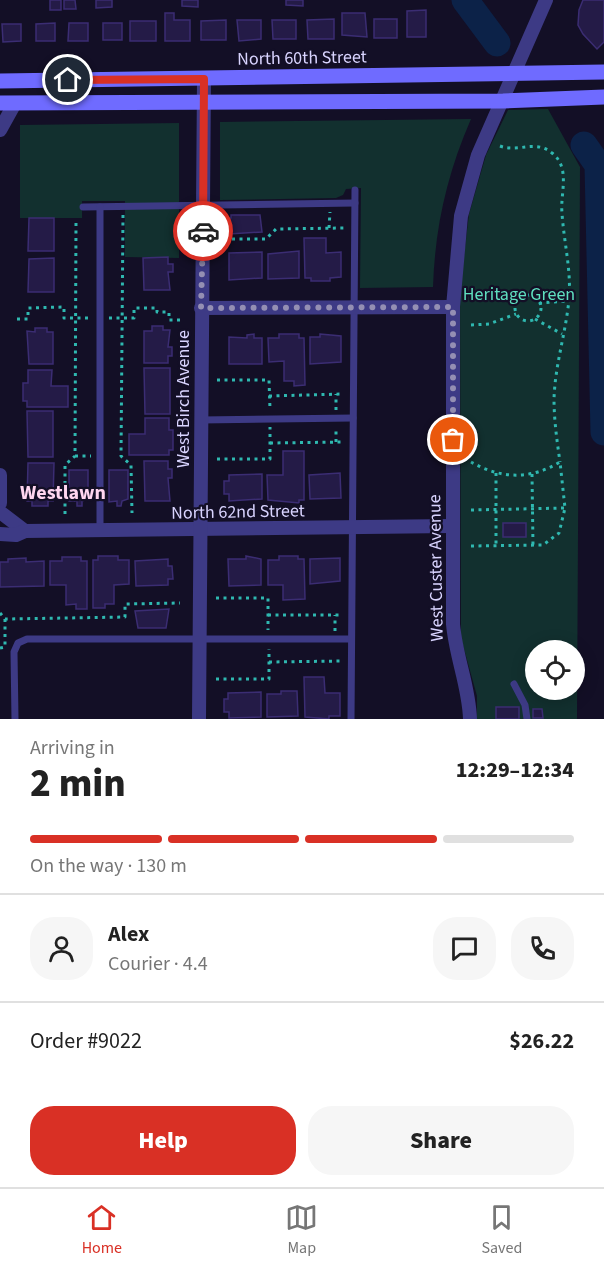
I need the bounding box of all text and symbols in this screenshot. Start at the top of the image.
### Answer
street label: North 60th Street [237,44,367,72]
pin [42,54,93,105]
icon: home [51,63,84,96]
courier [173,201,233,261]
icon: car [187,215,220,248]
park label: Heritage Green [463,282,575,307]
street label: West Birch Avenue [171,330,196,468]
pin [427,414,478,465]
icon: bag [436,423,469,456]
district label: Westlawn [20,479,106,507]
street label: West Custer Avenue [422,494,450,642]
street label: North 62nd Street [171,498,305,526]
map controls [525,640,585,700]
button: locate [525,640,585,700]
text: Arriving in [30,734,115,762]
text: 12:29–12:34 [456,754,574,786]
text: 2 min [30,756,126,812]
text: On the way · 130 m [30,852,187,880]
button: person [30,917,93,980]
button: chat [433,917,496,980]
button: phone [511,917,574,980]
text: Alex [108,918,149,950]
text: Courier · 4.4 [108,950,208,978]
text: Order #9022 [30,1025,142,1057]
text: $26.22 [509,1025,574,1057]
button: Help [30,1106,296,1175]
button: Share [308,1106,574,1175]
tab: Home [82,1201,122,1259]
tab: Map [285,1201,318,1259]
tab: Saved [482,1201,522,1259]

